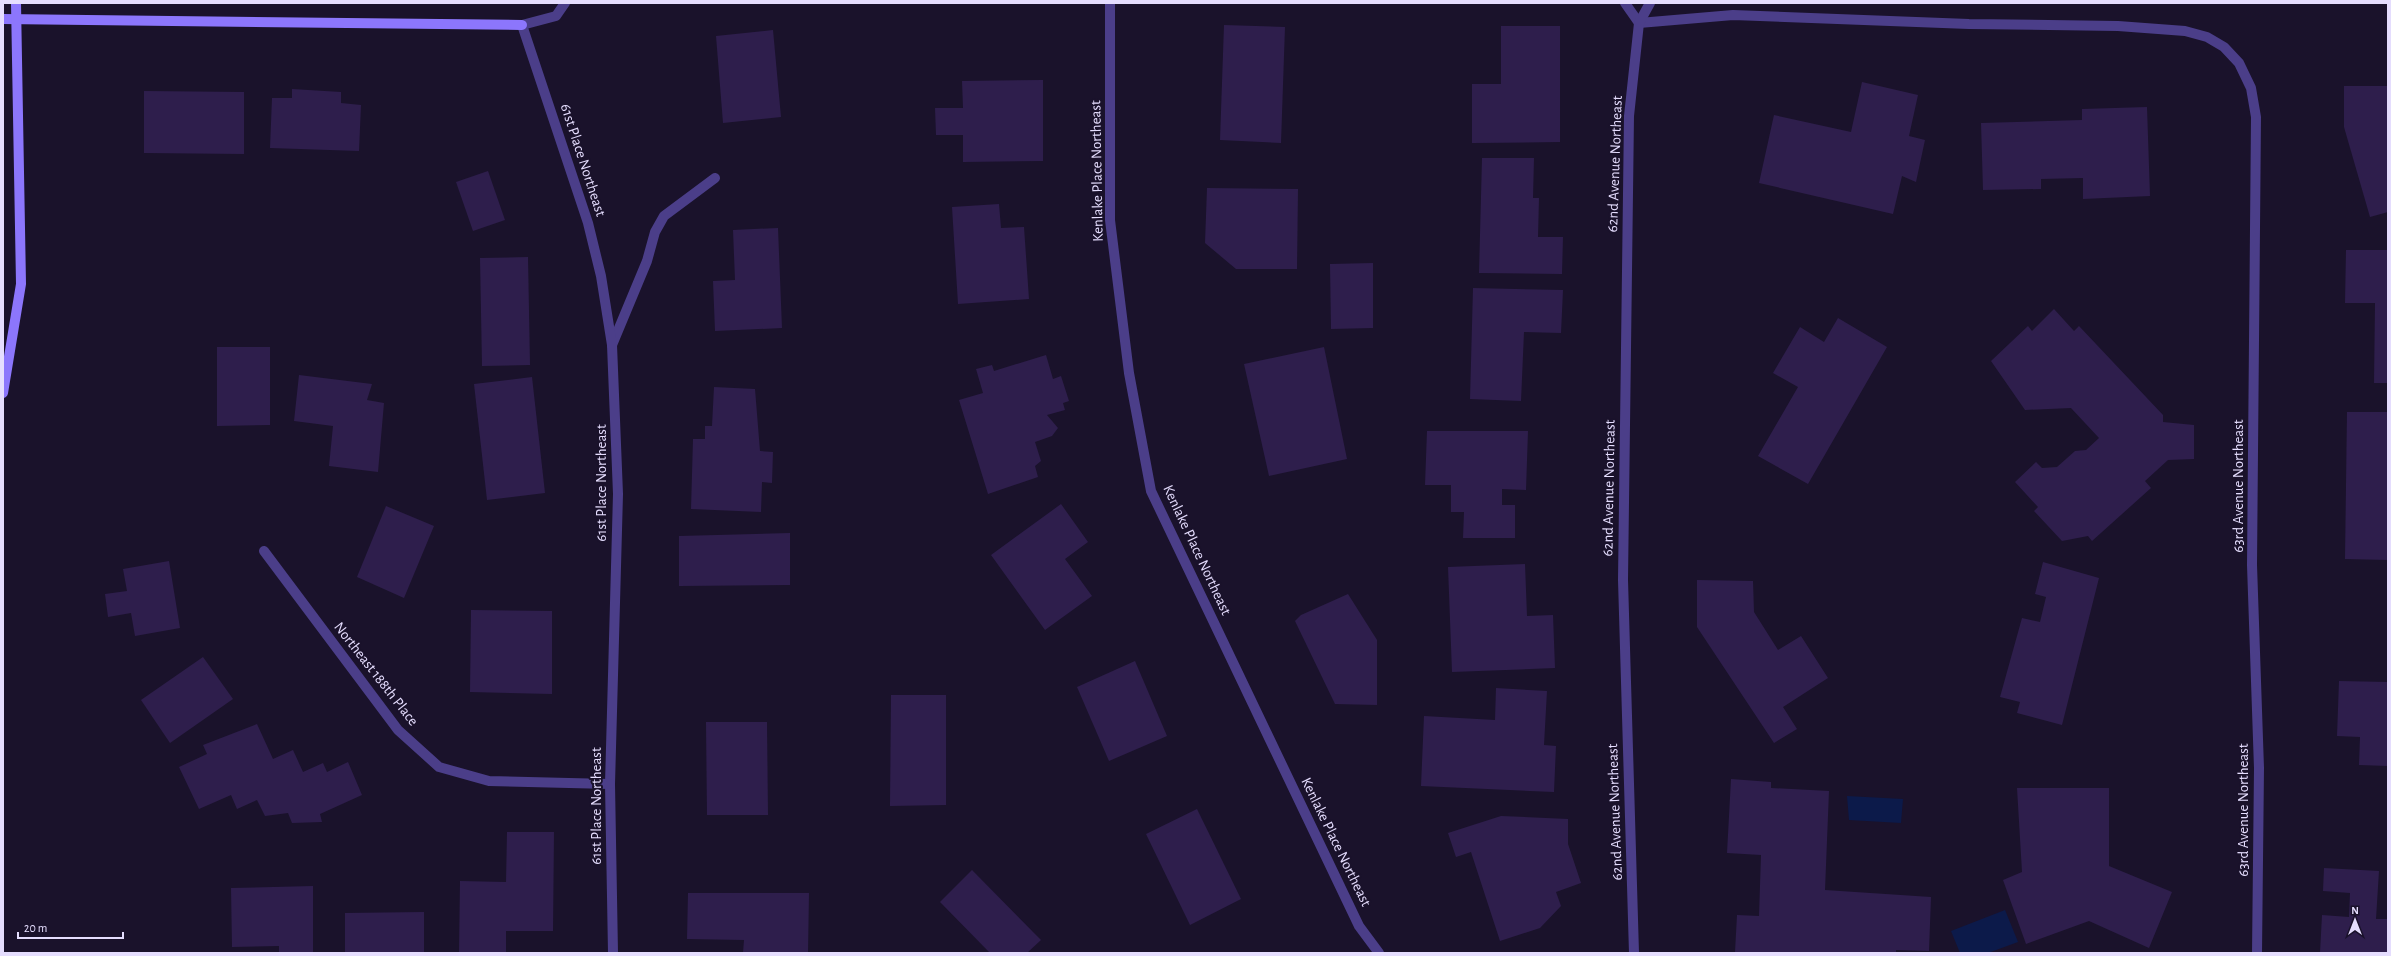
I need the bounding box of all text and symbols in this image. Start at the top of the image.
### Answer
street label: 62nd Avenue Northeast [1605,95,1625,233]
street label: Kenlake Place Northeast [1088,100,1106,242]
street label: 61st Place Northeast [558,102,608,218]
street label: 62nd Avenue Northeast [1600,419,1618,557]
street label: 63rd Avenue Northeast [2231,419,2246,553]
street label: 61st Place Northeast [594,424,609,542]
street label: Kenlake Place Northeast [1160,483,1234,617]
street label: Northeast 188th Place [331,619,421,729]
street label: 62nd Avenue Northeast [1605,743,1625,881]
street label: 63rd Avenue Northeast [2236,743,2251,877]
street label: 61st Place Northeast [589,747,604,865]
street label: Kenlake Place Northeast [1298,775,1374,909]
north arrow [2335,900,2375,940]
text: N [2351,905,2359,916]
scale bar [18,914,123,940]
text: 20 m [24,922,47,934]

